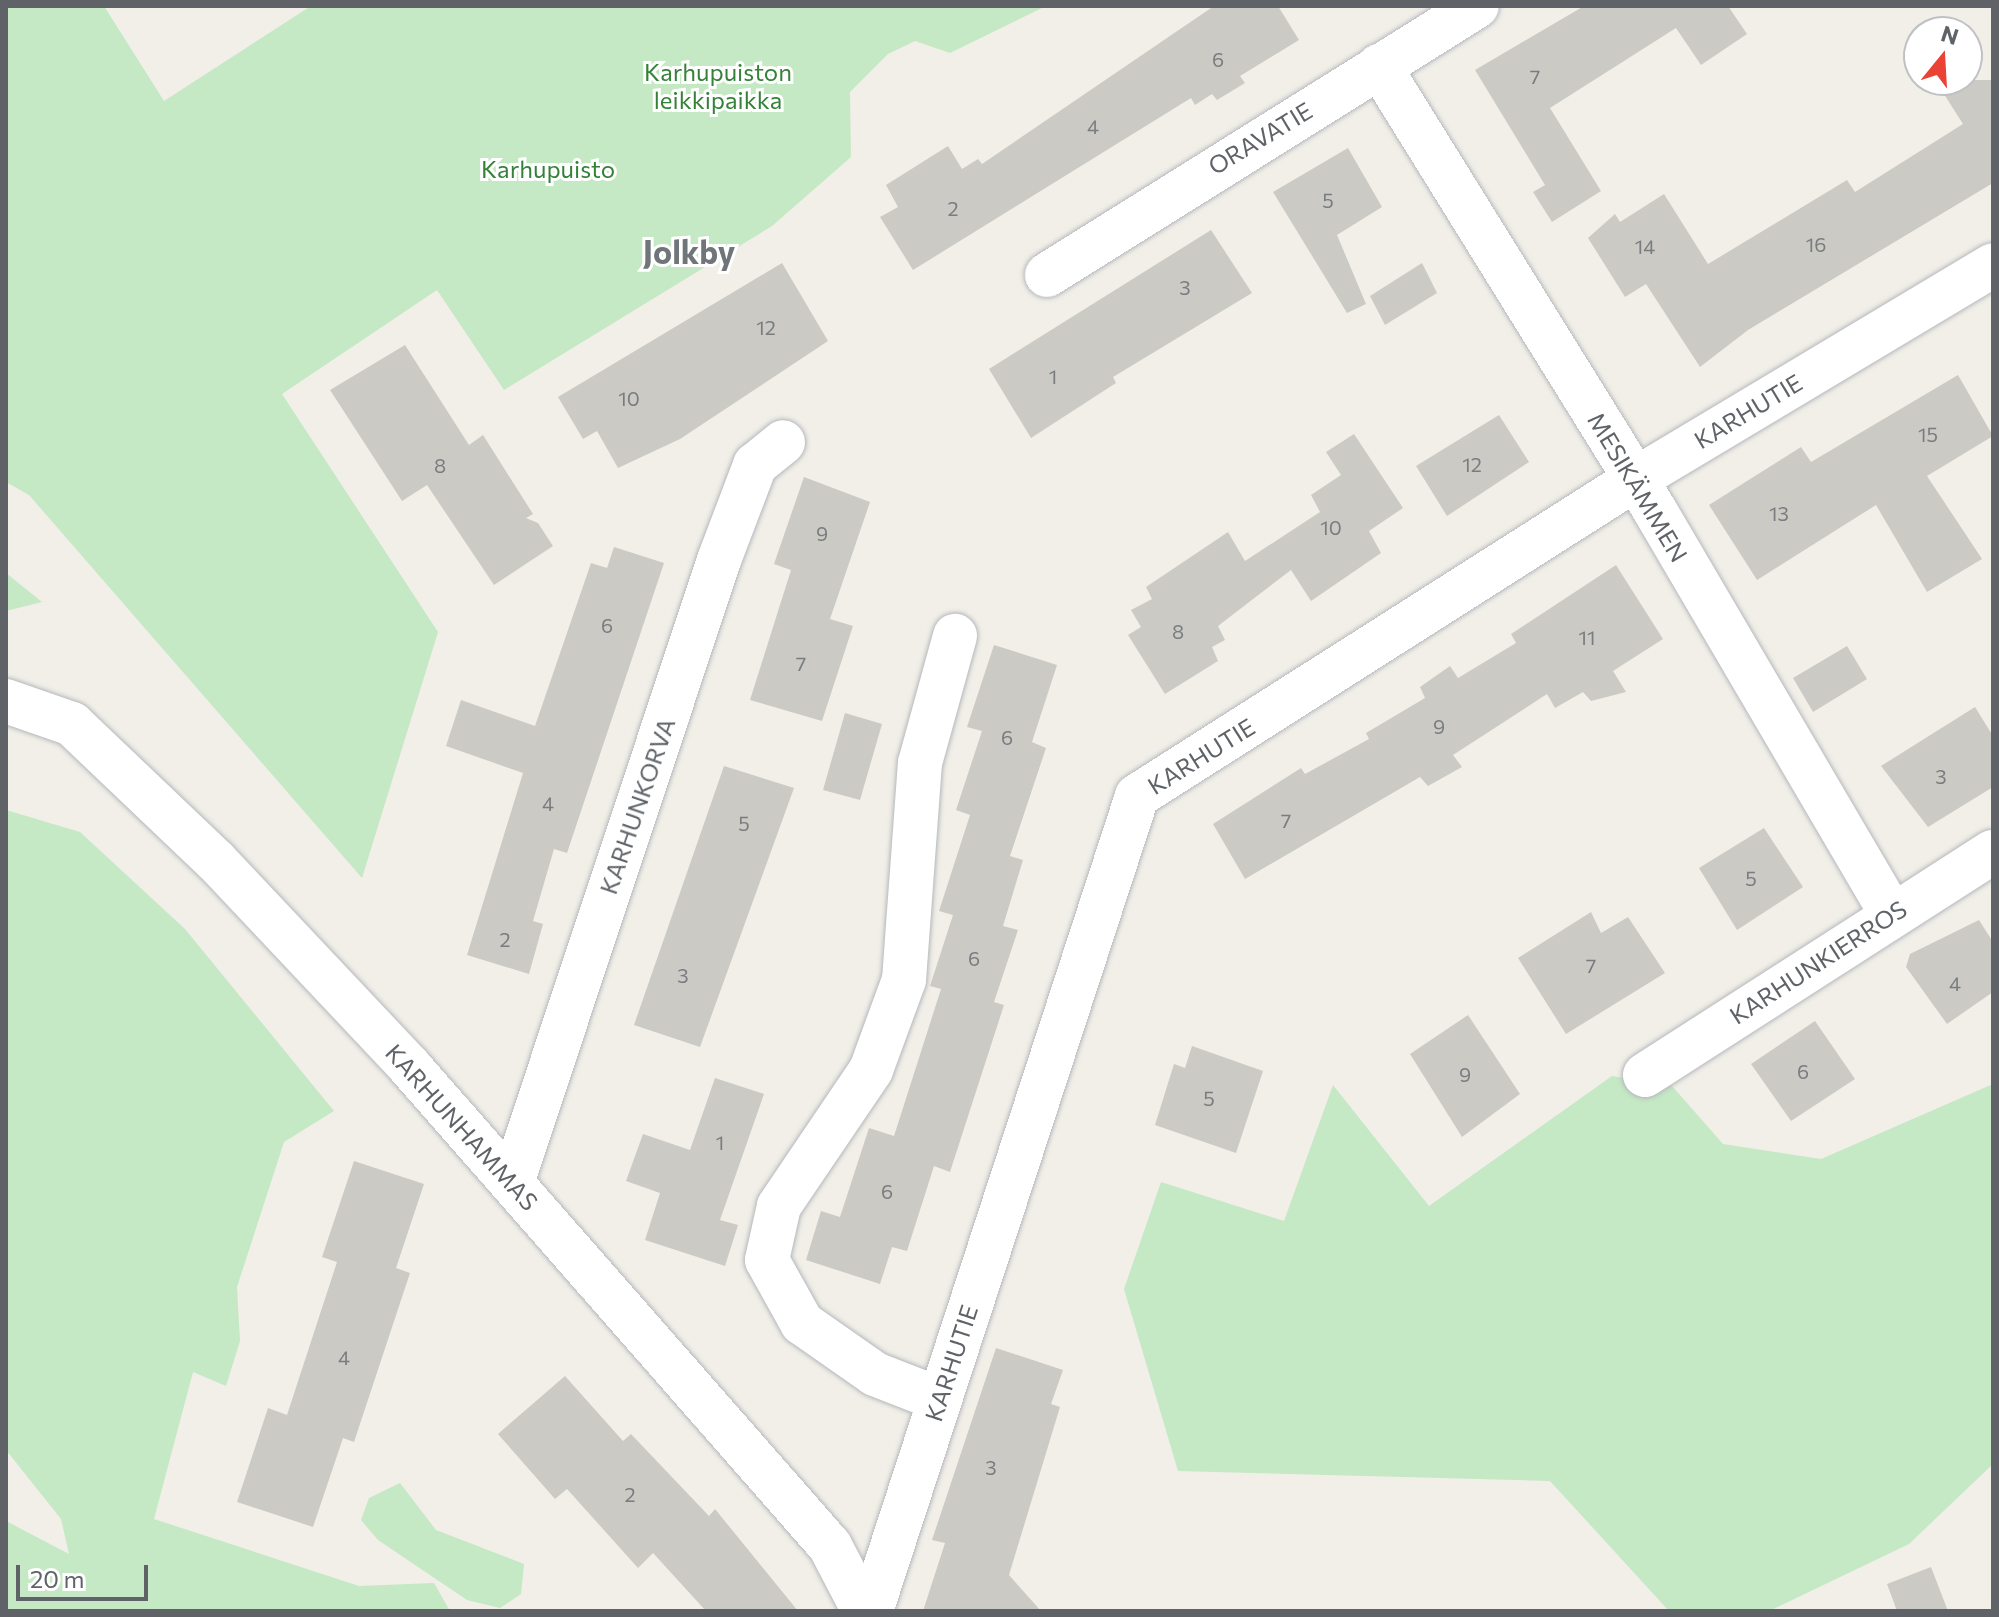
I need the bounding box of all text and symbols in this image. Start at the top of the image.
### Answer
north arrow [1903,16,1983,96]
text: N [1938,19,1962,50]
house number: 6 [1212,47,1224,71]
park label: Karhupuiston leikkipaikka [644,58,792,114]
house number: 7 [1530,64,1540,88]
street label: ORAVATIE [1203,96,1317,180]
house number: 4 [1087,114,1099,138]
park label: Karhupuisto [481,155,615,183]
house number: 5 [1322,188,1334,212]
house number: 2 [947,196,959,220]
district label: Jolkby [643,232,735,270]
house number: 16 [1806,232,1826,256]
house number: 14 [1635,234,1655,258]
house number: 3 [1179,275,1191,299]
house number: 12 [756,315,776,339]
house number: 1 [1049,364,1057,388]
street label: KARHUTIE [1689,368,1807,454]
house number: 10 [618,386,640,410]
street label: MESIKÄMMEN [1582,407,1694,567]
house number: 15 [1918,422,1938,446]
house number: 12 [1462,452,1482,476]
house number: 8 [434,453,446,477]
house number: 13 [1769,501,1789,525]
house number: 10 [1320,515,1342,539]
house number: 9 [816,521,828,545]
house number: 6 [601,613,613,637]
house number: 8 [1172,619,1184,643]
house number: 11 [1578,625,1596,649]
house number: 7 [796,651,806,675]
street label: KARHUTIE [1142,712,1260,800]
street label: KARHUNKORVA [593,714,681,898]
house number: 9 [1433,714,1445,738]
house number: 6 [1001,725,1013,749]
house number: 3 [1935,764,1947,788]
house number: 4 [542,791,554,815]
house number: 7 [1281,808,1291,832]
house number: 5 [738,811,750,835]
house number: 5 [1745,866,1757,890]
street label: KARHUNKIERROS [1724,894,1912,1030]
house number: 2 [499,927,511,951]
house number: 6 [968,946,980,970]
house number: 7 [1586,953,1596,977]
house number: 3 [677,963,689,987]
house number: 4 [1949,971,1961,995]
street label: KARHUNHAMMAS [380,1038,544,1216]
house number: 6 [1797,1059,1809,1083]
house number: 9 [1459,1062,1471,1086]
house number: 5 [1203,1086,1215,1110]
house number: 1 [716,1130,724,1154]
house number: 6 [881,1179,893,1203]
street label: KARHUTIE [919,1301,983,1425]
house number: 4 [338,1345,350,1369]
house number: 3 [985,1455,997,1479]
house number: 2 [624,1482,636,1506]
scale bar [20,1549,152,1599]
text: 20 m [30,1564,84,1593]

